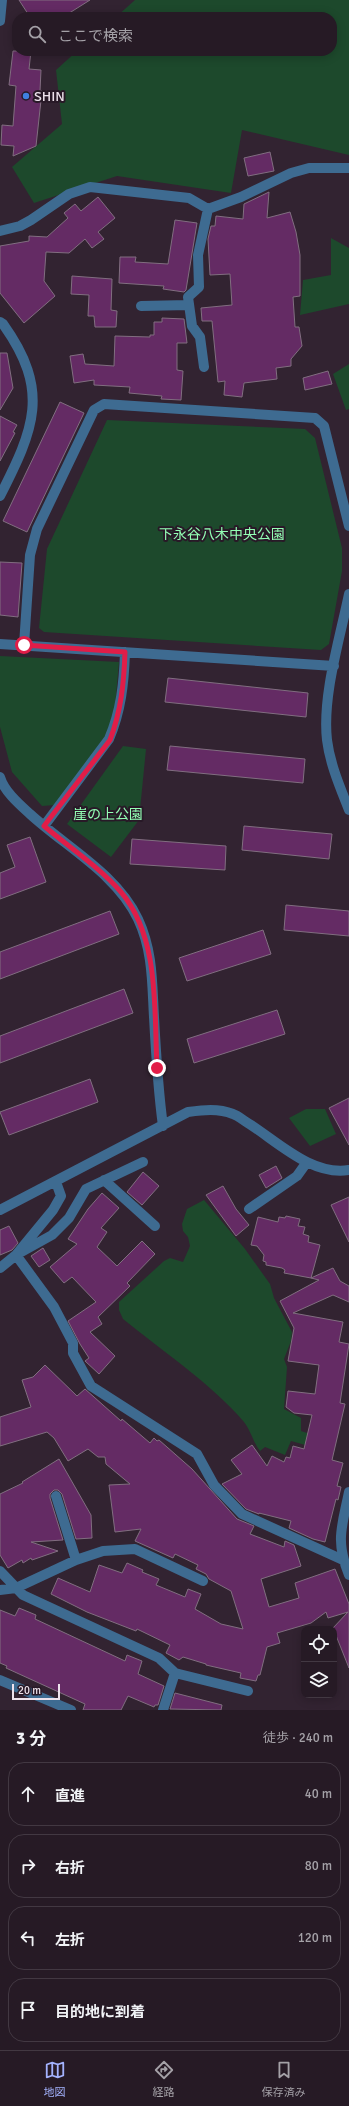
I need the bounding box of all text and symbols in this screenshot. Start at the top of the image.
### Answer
search box [12,12,337,56]
icon: search [26,23,48,45]
text: ここで検索 [58,27,133,45]
place label: SHIN [34,88,65,105]
marker: SHIN [21,91,31,101]
park label: 下永谷八木中央公園 [159,526,285,543]
route start [15,636,33,654]
park label: 崖の上公園 [73,806,143,823]
route end [148,1059,166,1077]
map controls [301,1626,337,1698]
button: locate [301,1626,337,1662]
button: layers [301,1662,337,1698]
scale bar [12,1682,60,1701]
text: 20 m [18,1684,41,1697]
text: 3 分 [16,1728,46,1749]
text: 徒歩 · 240 m [263,1730,333,1746]
icon: ahead [17,1783,39,1805]
text: 40 m [305,1786,332,1802]
text: 直進 [55,1787,85,1805]
icon: right [17,1855,39,1877]
text: 80 m [305,1858,332,1874]
text: 右折 [55,1859,85,1877]
icon: left [17,1927,39,1949]
text: 120 m [298,1930,332,1946]
text: 左折 [55,1931,85,1949]
icon: arrive [17,1999,39,2021]
text: 目的地に到着 [55,2003,145,2021]
tab: 地図 [44,2059,66,2099]
tab: 経路 [153,2059,175,2099]
tab: 保存済み [262,2059,306,2099]

